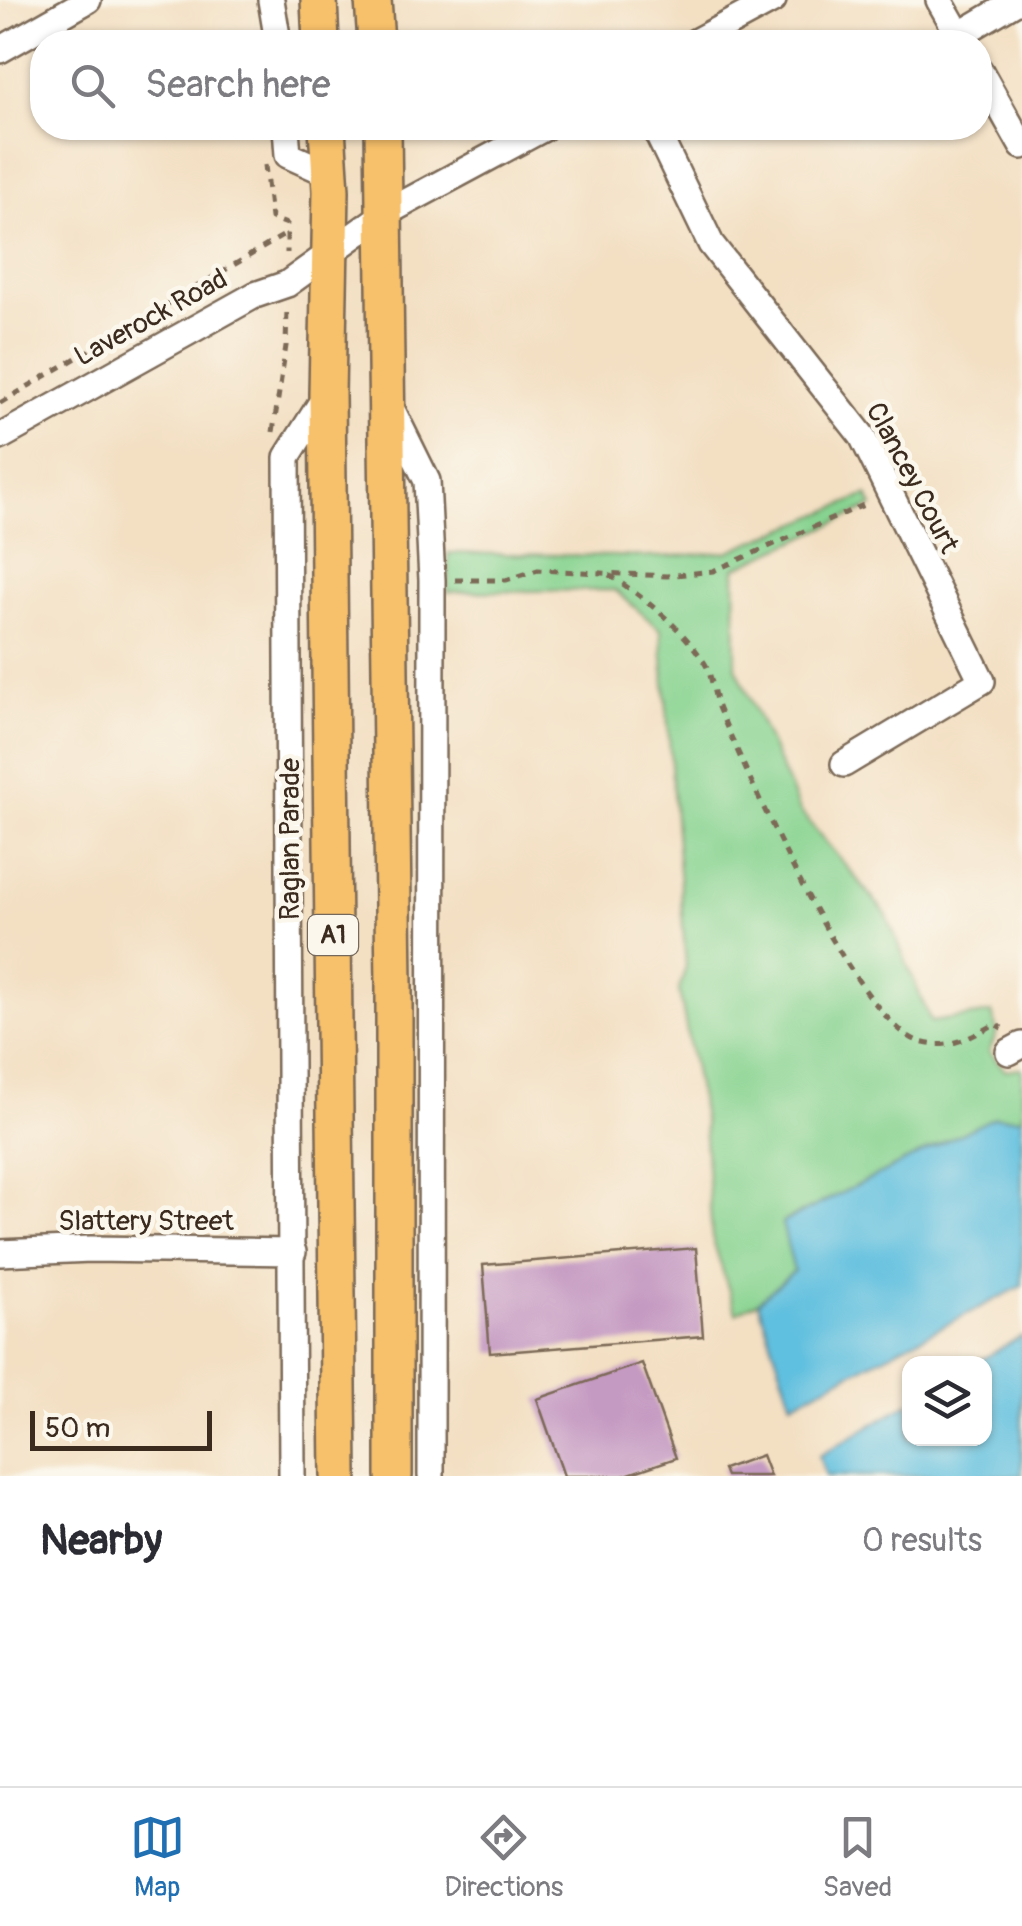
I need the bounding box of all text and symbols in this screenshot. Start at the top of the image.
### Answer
search box [30,30,992,140]
icon: search [65,58,120,113]
text: Search here [145,61,331,109]
street label: Laverock Road [68,262,234,374]
street label: Clancey Court [858,397,967,560]
street label: Raglan Parade [273,758,308,920]
road number: A1 [308,915,358,955]
street label: Slattery Street [58,1204,234,1239]
map controls [902,1356,992,1446]
button: layers [902,1356,992,1446]
scale bar [30,1406,212,1450]
text: 50 m [45,1411,110,1446]
text: Nearby [40,1515,162,1567]
text: 0 results [862,1521,982,1561]
tab: Map [130,1810,185,1905]
tab: Directions [444,1810,563,1905]
tab: Saved [823,1810,892,1905]

